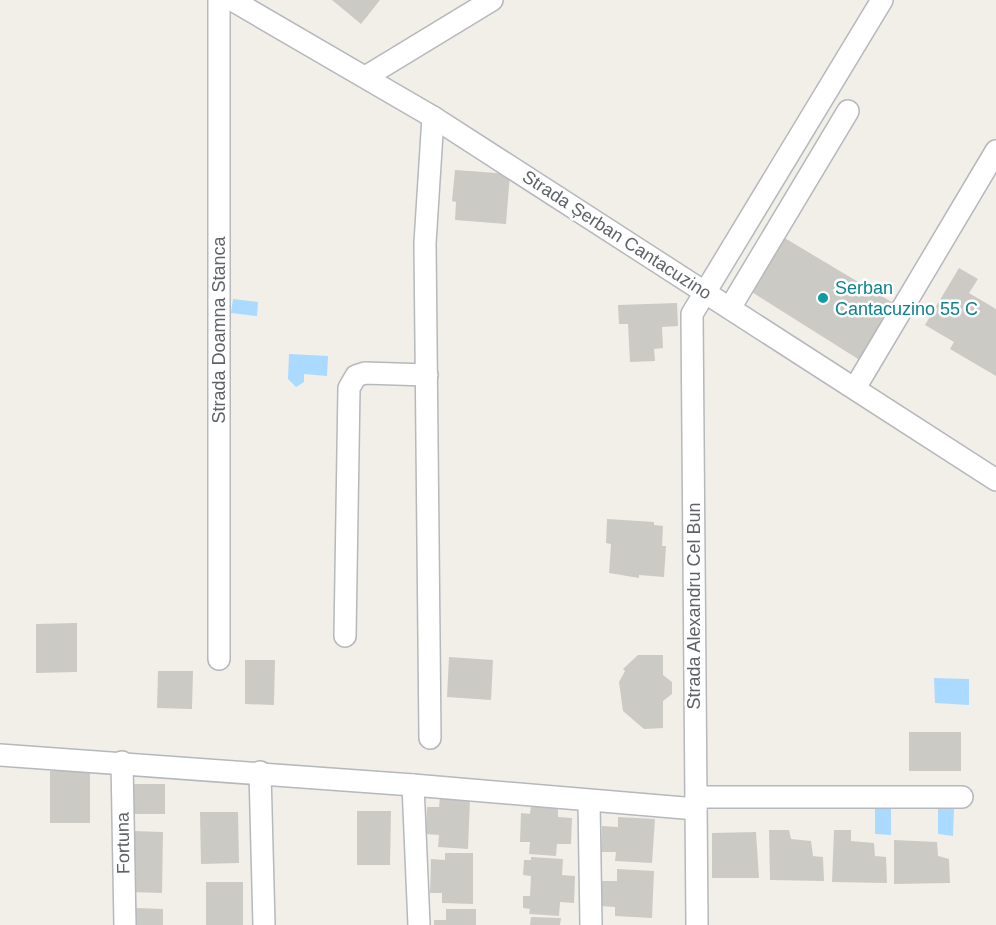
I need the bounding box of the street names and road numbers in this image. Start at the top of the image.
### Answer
street label: Strada Șerban Cantacuzino [519,166,715,304]
street label: Strada Doamna Stanca [209,235,229,424]
street label: Strada Alexandru Cel Bun [684,502,704,710]
street label: Fortuna [112,811,134,874]

